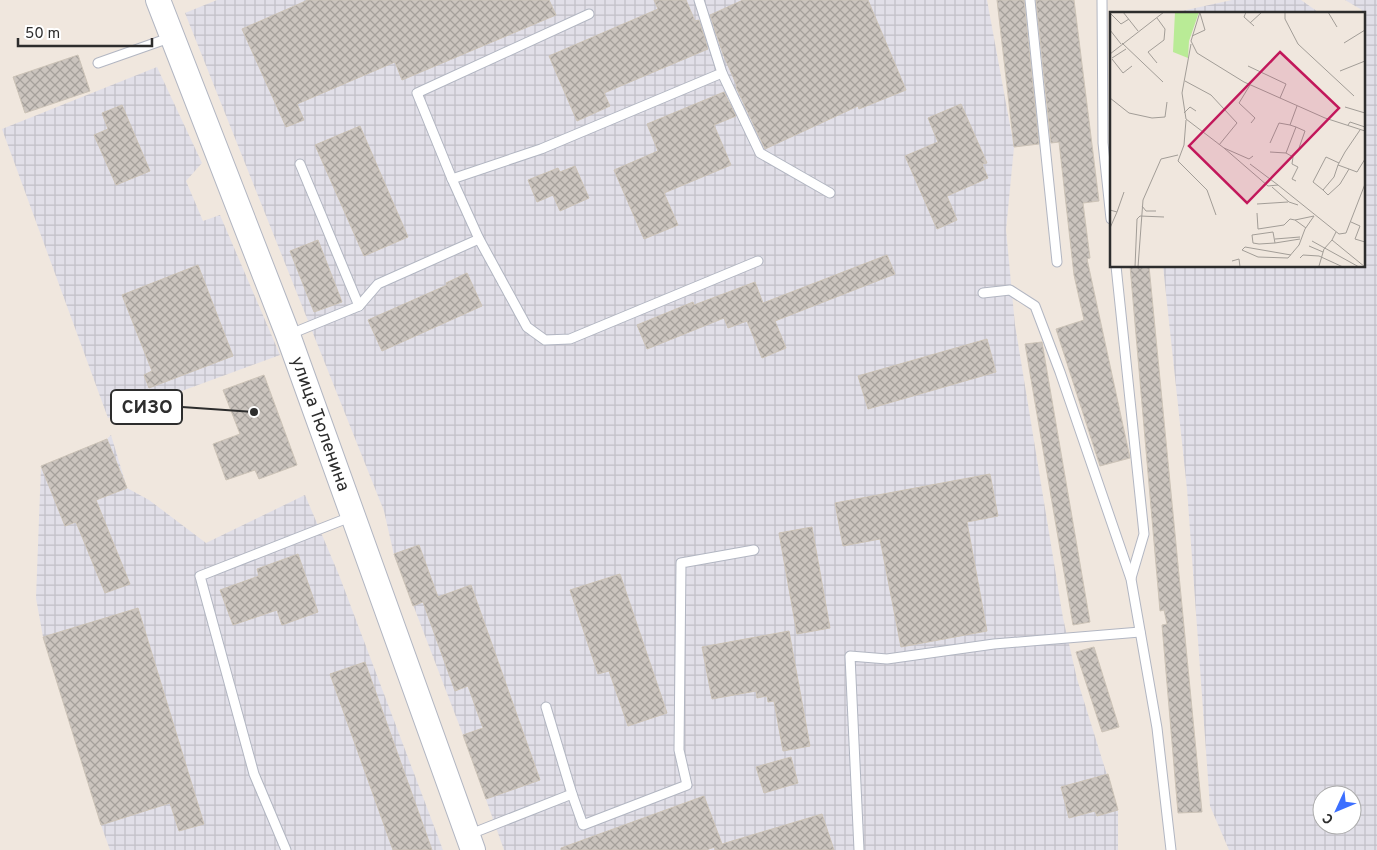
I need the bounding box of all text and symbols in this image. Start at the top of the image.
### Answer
inset map [1110,12,1364,268]
scale bar [18,15,151,47]
text: 50 m [25,25,60,44]
street label: улица Тюленина [285,353,355,495]
callout: СИЗО [111,390,182,424]
text: СИЗО [121,396,173,420]
north arrow [1312,785,1362,835]
text: С [1319,809,1338,827]

